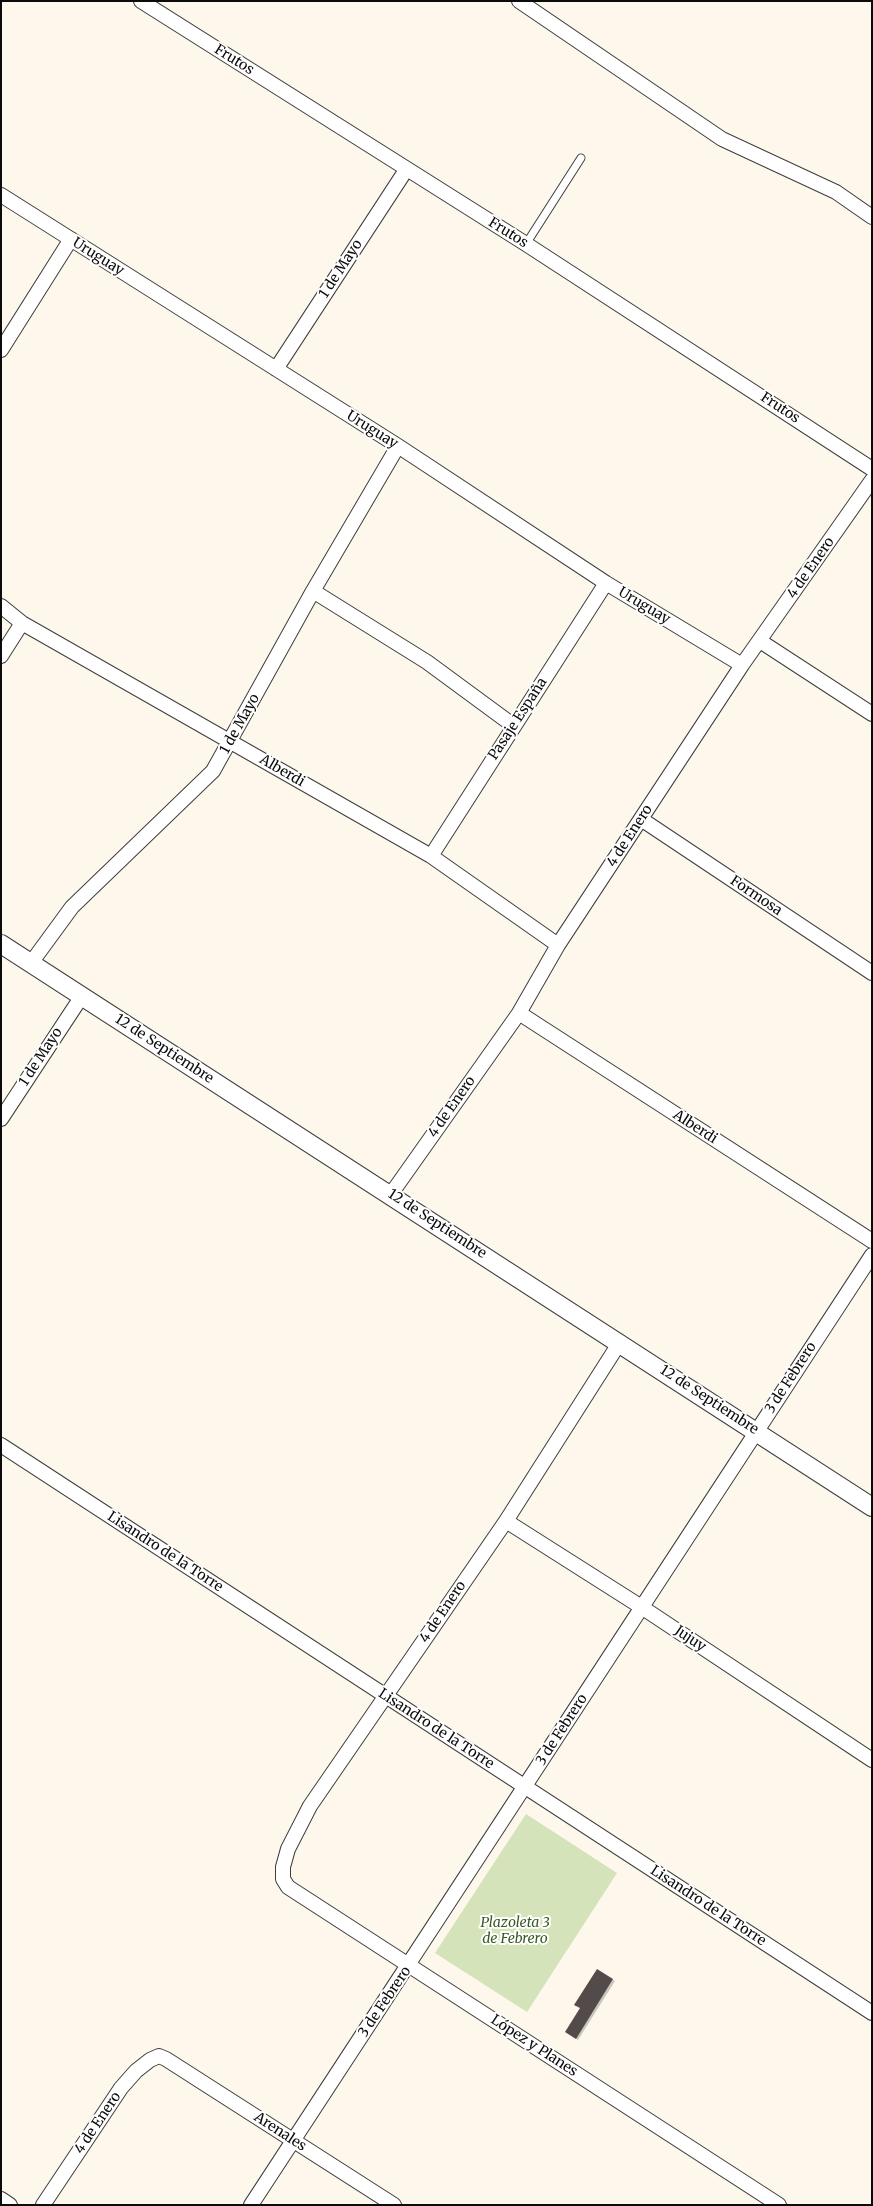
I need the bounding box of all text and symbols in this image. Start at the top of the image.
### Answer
street label: Frutos [211,41,257,79]
street label: Frutos [485,214,531,252]
street label: Uruguay [69,235,127,279]
street label: 1 de Mayo [316,237,366,301]
street label: Frutos [757,389,803,427]
street label: Uruguay [343,408,401,452]
street label: 4 de Enero [784,534,838,602]
street label: Uruguay [615,584,673,628]
street label: Pasaje España [485,675,551,763]
street label: 1 de Mayo [217,691,263,757]
street label: Alberdi [256,751,308,791]
street label: 4 de Enero [604,802,656,870]
street label: Formosa [727,873,785,919]
street label: 12 de Septiembre [112,1011,216,1087]
street label: 1 de Mayo [16,1025,66,1089]
street label: 4 de Enero [425,1073,479,1141]
street label: Alberdi [670,1107,720,1147]
street label: 12 de Septiembre [385,1186,489,1262]
street label: 3 de Febrero [762,1339,820,1417]
street label: 12 de Septiembre [657,1362,761,1438]
street label: Lisandro de la Torre [104,1508,226,1596]
street label: 4 de Enero [416,1578,470,1646]
street label: Jujuy [671,1623,709,1655]
street label: Lisandro de la Torre [375,1685,497,1773]
street label: 3 de Febrero [533,1691,591,1769]
street label: Lisandro de la Torre [647,1862,769,1950]
park label: Plazoleta 3 de Febrero [480,1915,550,1948]
street label: 3 de Febrero [355,1964,415,2040]
street label: López y Planes [488,2012,580,2080]
street label: 4 de Enero [71,2089,125,2157]
street label: Arenales [251,2109,309,2155]

